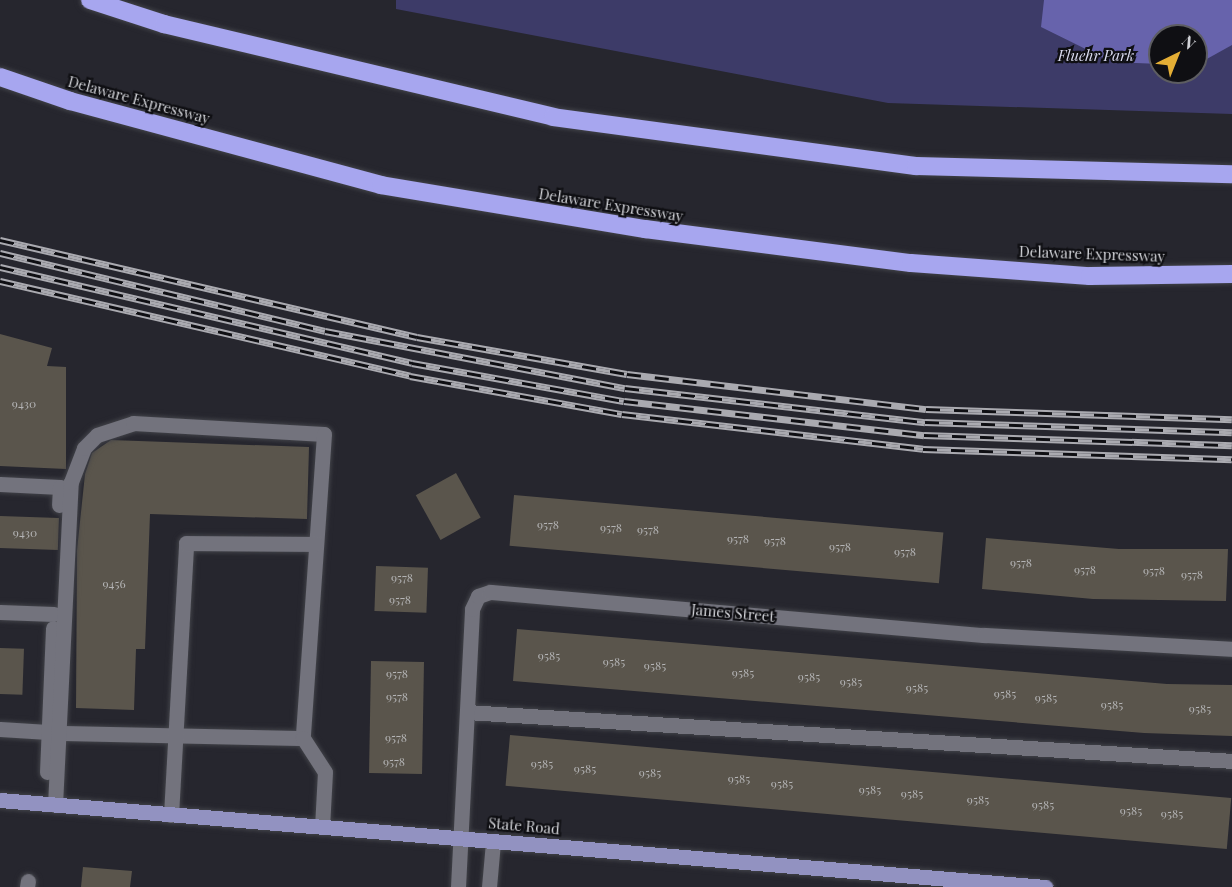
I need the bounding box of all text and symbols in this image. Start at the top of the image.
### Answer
north arrow [1148,24,1208,84]
text: N [1178,30,1201,54]
park label: Fluehr Park [1058,47,1134,65]
street label: Delaware Expressway [66,72,212,128]
street label: Delaware Expressway [537,185,685,225]
street label: Delaware Expressway [1019,242,1165,266]
house number: 9430 [12,397,36,411]
house number: 9578 [537,518,559,532]
house number: 9578 [600,521,622,535]
house number: 9578 [637,523,659,537]
house number: 9430 [13,526,37,540]
house number: 9578 [727,532,749,546]
house number: 9578 [764,534,786,548]
house number: 9578 [829,540,851,554]
house number: 9578 [894,545,916,559]
house number: 9578 [1010,556,1032,570]
house number: 9578 [1074,563,1096,577]
house number: 9578 [1143,564,1165,578]
house number: 9578 [1181,568,1203,582]
house number: 9578 [391,571,413,585]
house number: 9456 [102,577,126,591]
house number: 9578 [389,593,411,607]
street label: James Street [691,600,775,626]
house number: 9585 [538,649,560,663]
house number: 9585 [603,655,625,669]
house number: 9585 [644,659,666,673]
house number: 9585 [732,666,754,680]
house number: 9578 [386,667,408,681]
house number: 9585 [798,670,820,684]
house number: 9585 [840,675,862,689]
house number: 9585 [906,681,928,695]
house number: 9585 [994,687,1016,701]
house number: 9578 [386,690,408,704]
house number: 9585 [1035,691,1057,705]
house number: 9585 [1101,698,1123,712]
house number: 9585 [1189,702,1211,716]
house number: 9578 [385,731,407,745]
house number: 9578 [383,755,405,769]
house number: 9585 [531,757,553,771]
house number: 9585 [574,762,596,776]
house number: 9585 [639,766,661,780]
house number: 9585 [728,772,750,786]
house number: 9585 [771,777,793,791]
house number: 9585 [859,783,881,797]
house number: 9585 [901,787,923,801]
house number: 9585 [967,793,989,807]
house number: 9585 [1032,798,1054,812]
house number: 9585 [1120,804,1142,818]
house number: 9585 [1161,807,1183,821]
street label: State Road [488,814,560,838]

